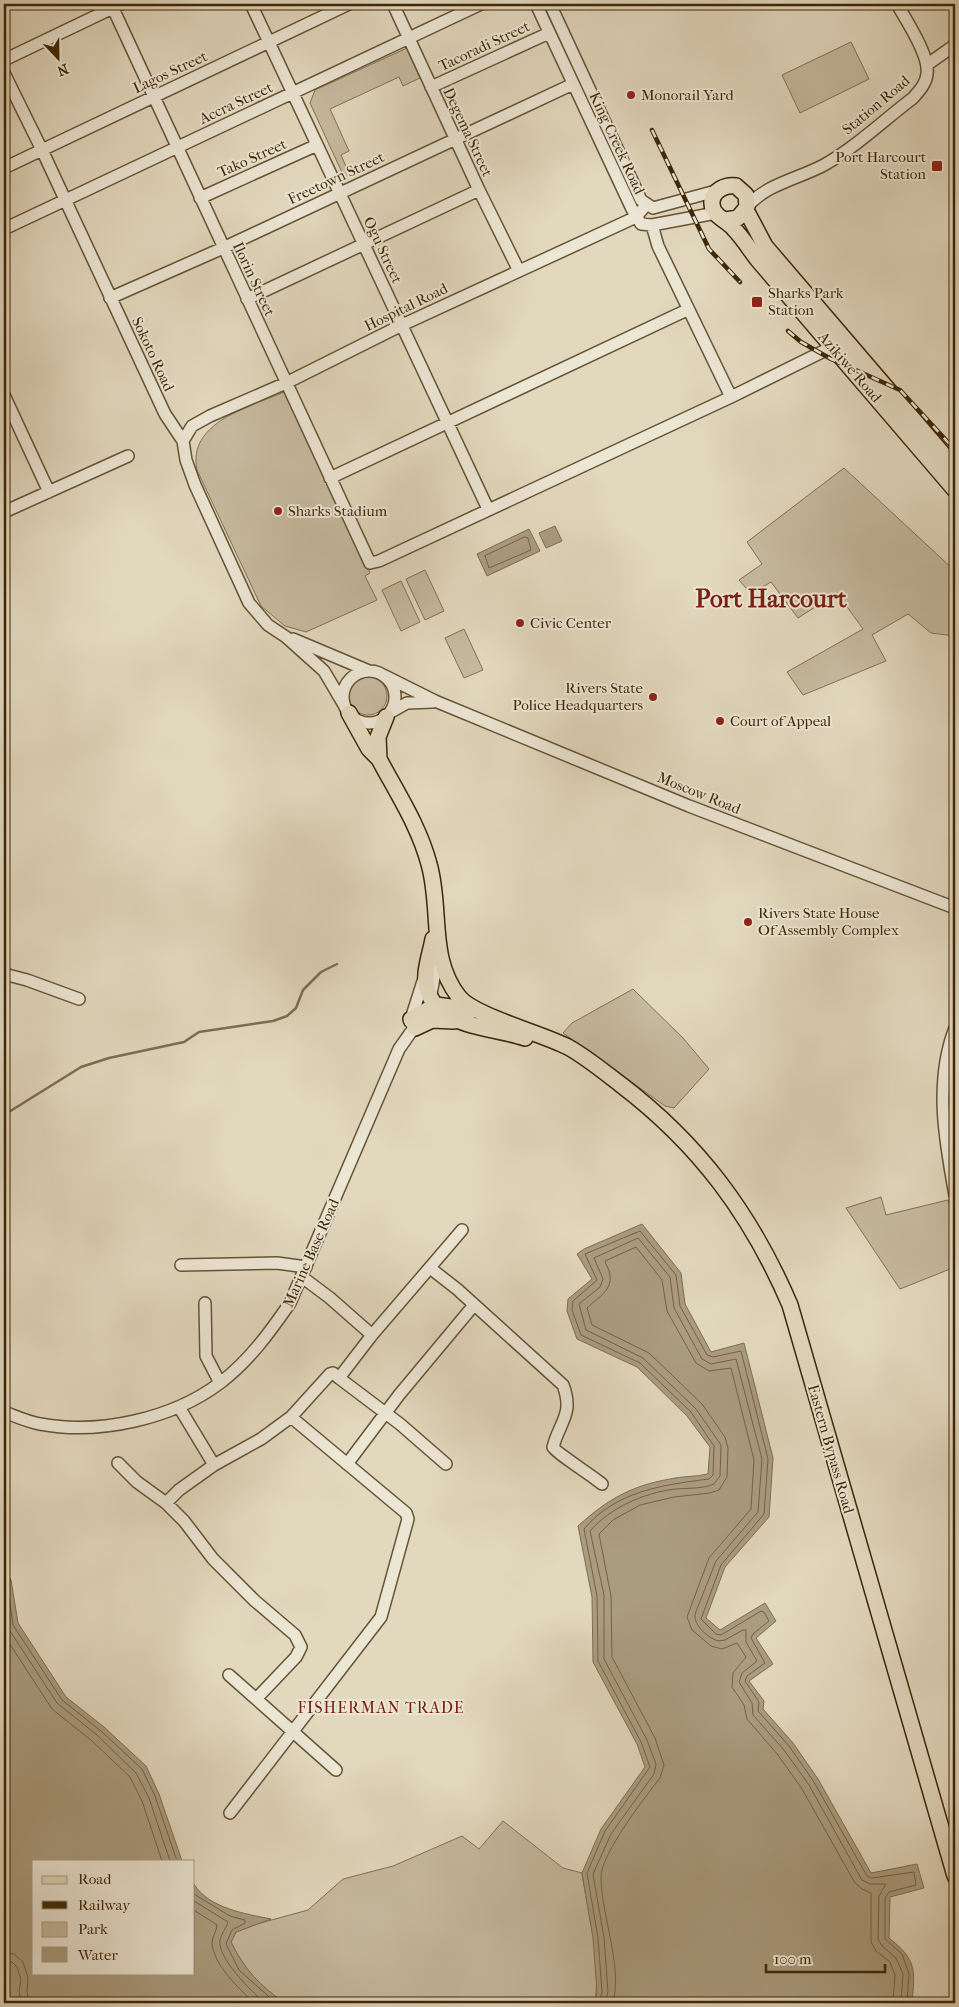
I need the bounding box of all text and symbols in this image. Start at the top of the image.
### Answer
street label: Tacoradi Street [436,17,533,75]
north arrow [32,32,82,82]
street label: Lagos Street [130,47,211,97]
text: N [54,60,71,80]
street label: Station Road [839,71,914,138]
street label: Accra Street [195,78,276,128]
street label: Degema Street [439,84,497,180]
place label: Monorail Yard [641,86,734,104]
street label: King Creek Road [585,89,649,198]
marker: Monorail Yard [625,89,637,101]
street label: Tako Street [215,135,290,181]
street label: Freetown Street [285,147,388,208]
place label: Port Harcourt Station [835,148,927,183]
marker: Port Harcourt Station [930,159,944,173]
street label: Ogu Street [360,214,407,287]
street label: Ilorin Street [229,239,279,320]
street label: Hospital Road [361,279,451,335]
place label: Sharks Park Station [768,284,844,319]
marker: Sharks Park Station [750,295,764,309]
street label: Sokoto Road [128,314,178,395]
street label: Azikiwe Road [814,327,886,407]
place label: Sharks Stadium [288,502,388,520]
marker: Sharks Stadium [272,505,284,517]
district label: Port Harcourt [695,584,848,613]
place label: Civic Center [530,614,612,632]
marker: Civic Center [514,617,526,629]
place label: Rivers State Police Headquarters [513,679,644,714]
marker: Rivers State Police Headquarters [647,691,659,703]
place label: Court of Appeal [730,712,831,730]
marker: Court of Appeal [714,715,726,727]
street label: Moscow Road [655,768,744,818]
place label: Rivers State House Of Assembly Complex [758,904,899,939]
marker: Rivers State House Of Assembly Complex [742,916,754,928]
street label: Marine Base Road [279,1195,343,1310]
street label: Eastern Bypass Road [804,1382,858,1516]
district label: FISHERMAN TRADE [297,1698,465,1717]
legend [32,1860,195,1974]
text: Road [78,1870,112,1888]
text: Railway [78,1896,131,1914]
text: Park [78,1920,108,1938]
scale bar [766,1942,885,1974]
text: Water [77,1946,118,1964]
text: 100 m [774,1950,812,1968]

